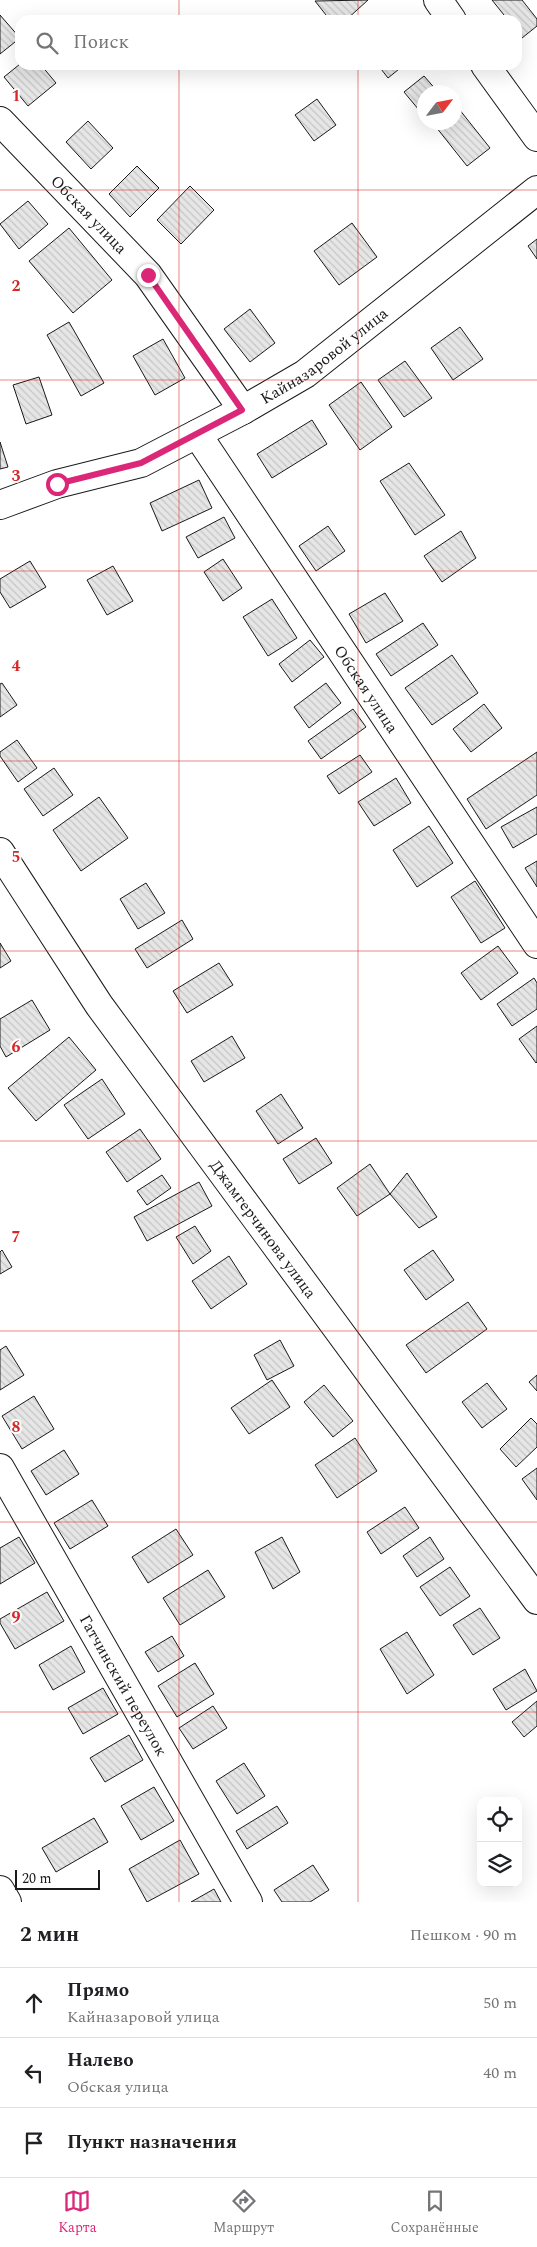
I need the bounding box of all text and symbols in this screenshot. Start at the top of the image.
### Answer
search box [15,15,522,70]
text: Поиск [73,28,129,57]
icon: search [33,29,61,57]
text: 1 [12,84,20,108]
north arrow [417,85,462,130]
street label: Обская улица [45,170,133,260]
route end [137,264,160,287]
text: 2 [12,274,21,298]
street label: Кайназаровой улица [256,302,393,410]
text: 3 [12,464,21,488]
route start [46,473,69,496]
street label: Обская улица [328,640,404,738]
text: 4 [12,654,21,678]
text: 5 [12,845,20,869]
text: 6 [12,1035,21,1059]
street label: Джамгерчинова улица [204,1155,322,1304]
text: 7 [12,1225,21,1249]
text: 8 [12,1415,21,1439]
text: 9 [12,1605,21,1629]
street label: Гатчинский переулок [73,1610,173,1761]
map controls [477,1797,522,1887]
button: locate [477,1797,522,1842]
button: layers [477,1842,522,1887]
scale bar [15,1867,100,1890]
text: 20 m [22,1868,52,1889]
text: 2 мин [20,1919,79,1951]
text: Пешком · 90 m [410,1923,517,1947]
text: Прямо [67,1976,129,2005]
icon: ahead [20,1989,48,2017]
text: 50 m [483,1991,517,2015]
text: Кайназаровой улица [67,2005,220,2029]
text: Налево [67,2046,134,2075]
icon: left [20,2059,48,2087]
text: 40 m [483,2061,517,2085]
text: Обская улица [67,2075,168,2099]
text: Пункт назначения [67,2128,237,2157]
icon: arrive [20,2129,48,2157]
tab: Карта [58,2187,97,2238]
tab: Маршрут [213,2187,274,2238]
tab: Сохранённые [391,2187,479,2238]

